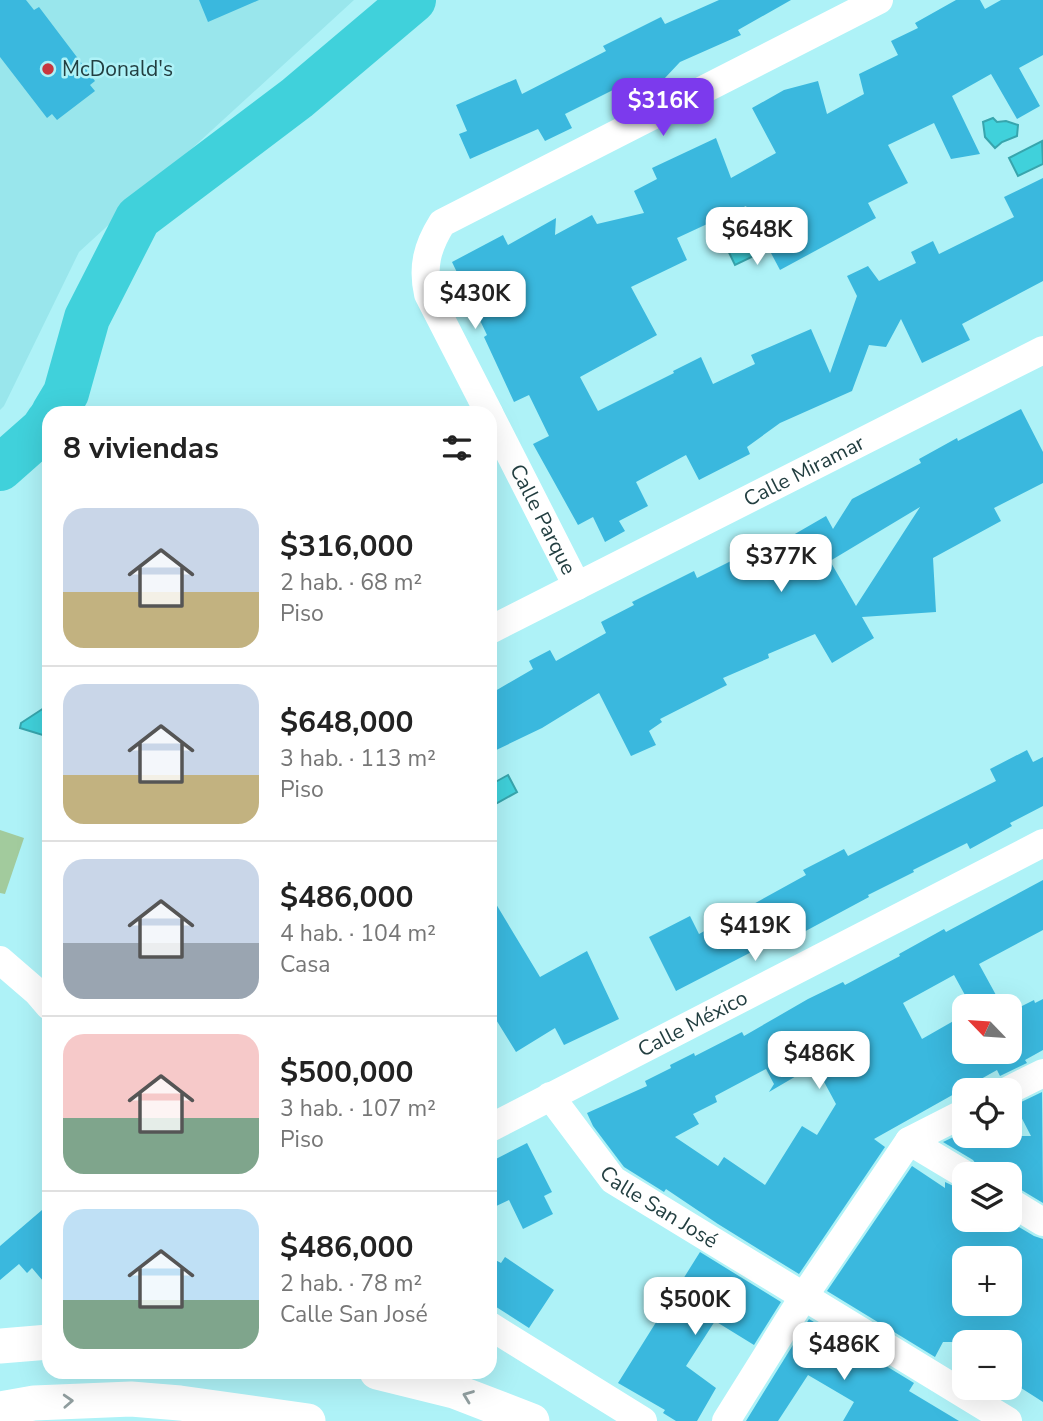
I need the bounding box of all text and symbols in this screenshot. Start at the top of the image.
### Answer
place label: McDonald's [62,55,173,83]
marker: McDonald's [40,61,56,77]
pin: $316K [614,78,712,138]
text: $316K [628,85,698,116]
pin: $648K [708,208,806,267]
text: $648K [722,214,792,245]
pin: $430K [426,272,524,331]
text: $430K [440,278,510,309]
text: 8 viviendas [63,428,219,469]
street label: Calle Miramar [739,428,870,513]
icon: filters [438,429,476,467]
street label: Calle Parque [503,459,583,579]
text: $316,000 [280,526,413,567]
pin: $377K [732,534,830,594]
icon: home [119,536,203,620]
text: $377K [746,541,816,572]
text: 2 hab. · 68 m² [280,567,422,598]
text: Piso [280,598,324,629]
text: $648,000 [280,702,413,743]
icon: home [119,712,203,796]
text: 3 hab. · 113 m² [280,743,436,774]
text: Piso [280,774,324,805]
text: $486,000 [280,877,413,918]
icon: home [119,887,203,971]
pin: $419K [706,904,804,963]
text: $419K [720,910,790,941]
text: 4 hab. · 104 m² [280,918,436,949]
text: Casa [280,949,331,980]
street label: Calle México [633,984,752,1063]
north arrow [952,994,1022,1064]
map controls [952,994,1022,1400]
pin: $486K [770,1032,868,1091]
text: $486K [784,1038,854,1069]
text: $500,000 [280,1052,413,1093]
icon: home [119,1062,203,1146]
button: locate [952,1078,1022,1148]
text: 3 hab. · 107 m² [280,1093,436,1124]
text: Piso [280,1124,324,1155]
street label: Calle San José [593,1160,723,1255]
button: layers [952,1162,1022,1232]
text: $486,000 [280,1227,413,1268]
icon: home [119,1237,203,1321]
button: + [952,1246,1022,1316]
text: 2 hab. · 78 m² [280,1268,422,1299]
pin: $500K [646,1278,744,1337]
text: $500K [660,1284,730,1315]
text: Calle San José [280,1299,428,1330]
pin: $486K [795,1322,893,1382]
text: $486K [809,1329,879,1360]
button: − [952,1330,1022,1400]
one-way arrow [463,1391,475,1405]
one-way arrow [62,1394,73,1409]

